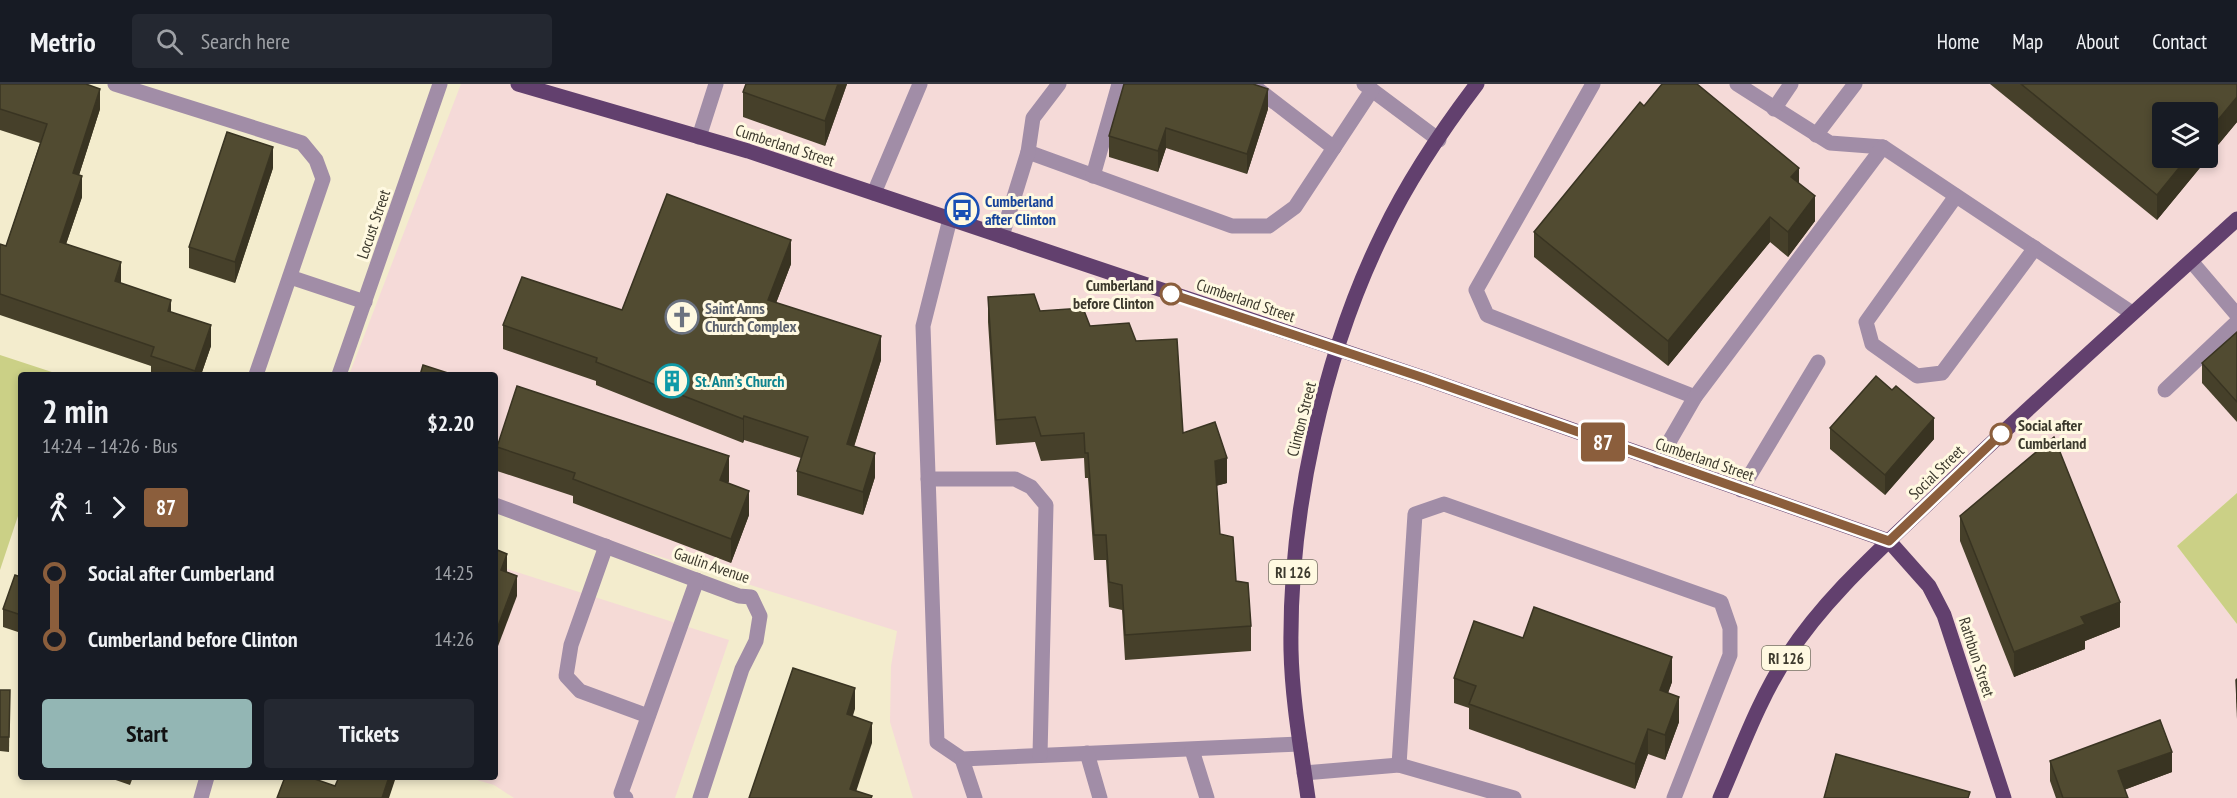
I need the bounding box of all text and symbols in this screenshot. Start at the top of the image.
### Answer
search box [132,14,552,68]
text: Metrio [30,23,96,60]
icon: search [153,25,186,58]
text: Search here [201,27,290,55]
text: Home [1937,28,1979,55]
text: Map [2012,28,2043,55]
text: About [2076,28,2119,55]
text: Contact [2152,28,2207,55]
map controls [2152,102,2218,168]
button: layers [2152,102,2218,168]
street label: Cumberland Street [733,120,838,171]
street label: Locust Street [352,186,394,261]
place label: Cumberland after Clinton [985,191,1056,229]
bus stop icon: Cumberland after Clinton [944,192,980,228]
street label: Cumberland Street [1194,274,1299,326]
place label: Cumberland before Clinton [1073,275,1154,313]
marker: Cumberland before Clinton [1160,283,1182,305]
place label: Saint Anns Church Complex [705,298,796,336]
church icon: Saint Anns Church Complex [664,299,700,335]
building icon: St. Ann's Church [654,363,690,399]
place label: St. Ann's Church [695,371,785,391]
street label: Clinton Street [1282,379,1320,458]
text: 2 min [42,389,109,432]
text: $2.20 [427,409,474,437]
place label: Social after Cumberland [2018,415,2086,453]
line badge: 87 [1576,422,1630,462]
marker: Social after Cumberland [1990,423,2012,445]
text: 87 [1593,429,1613,456]
text: 14:24 – 14:26 · Bus [42,433,177,459]
street label: Cumberland Street [1653,433,1758,485]
street label: Social Street [1904,440,1968,503]
icon: walk [42,491,75,524]
icon: forward [102,491,135,524]
text: 1 [84,494,93,520]
text: 87 [156,494,176,521]
street label: Gaulin Avenue [671,543,753,587]
text: Social after Cumberland [88,559,274,587]
text: 14:25 [434,560,474,586]
road number: RI 126 [1269,560,1317,584]
street label: Rathbun Street [1955,614,2000,700]
text: Cumberland before Clinton [88,625,298,653]
text: 14:26 [434,626,474,652]
road number: RI 126 [1762,646,1810,670]
button: Start [42,699,252,768]
button: Tickets [264,699,474,768]

